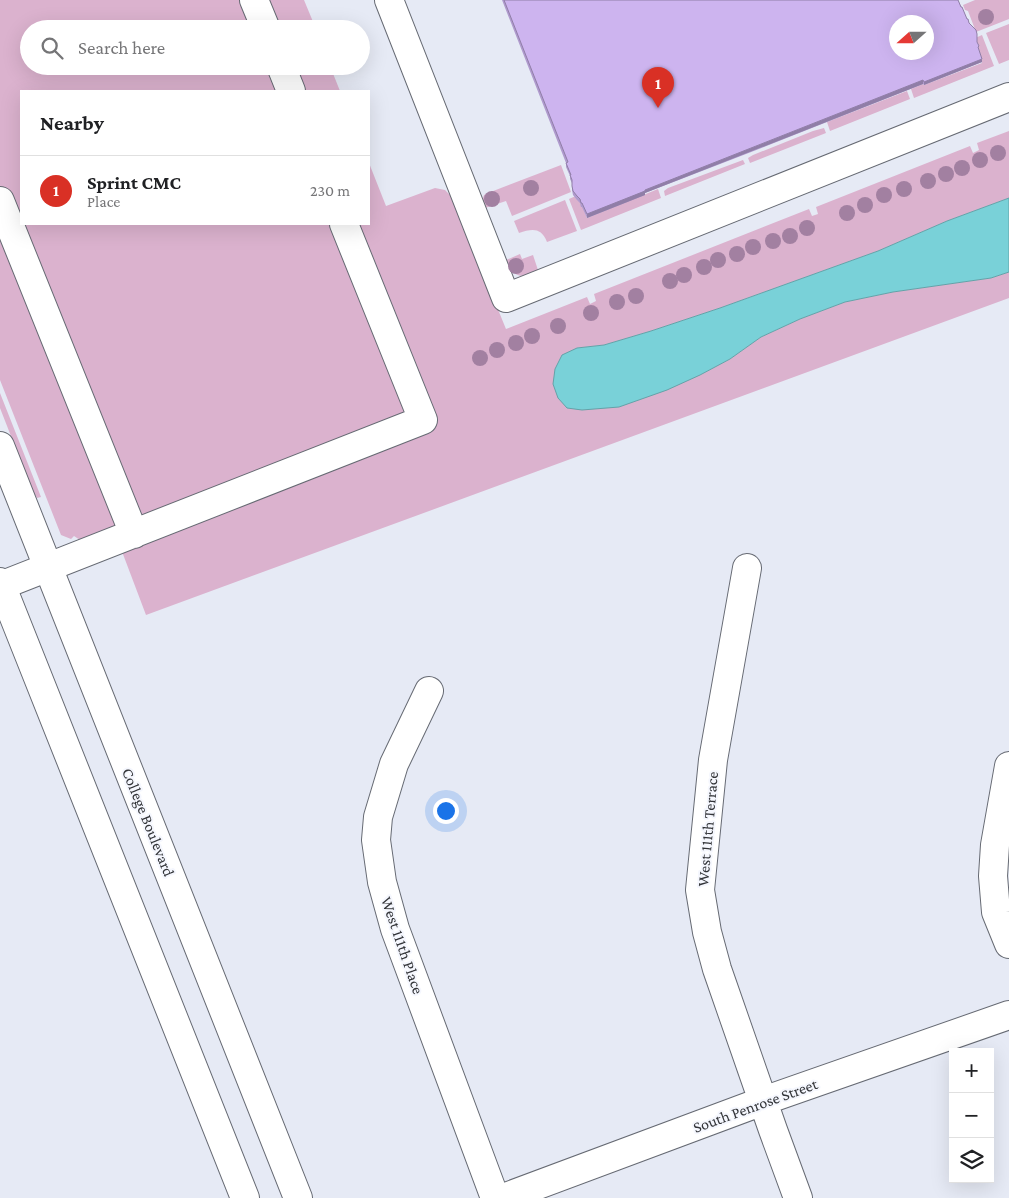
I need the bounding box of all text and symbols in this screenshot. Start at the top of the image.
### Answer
north arrow [889,15,934,60]
search box [20,20,370,75]
icon: search [38,34,66,62]
text: Search here [78,37,165,58]
pin: 1 [642,67,674,108]
text: Nearby [40,111,104,135]
text: Sprint CMC [87,172,181,193]
text: 1 [53,182,59,199]
text: 230 m [310,182,350,199]
text: Place [87,193,120,210]
street label: College Boulevard [118,766,178,880]
street label: West 111th Terrace [694,771,721,887]
your location [433,798,459,824]
street label: West 111th Place [378,894,427,996]
map controls [949,1048,994,1183]
button: + [949,1048,994,1093]
street label: South Penrose Street [691,1075,820,1136]
button: − [949,1093,994,1138]
button: layers [949,1138,994,1183]

